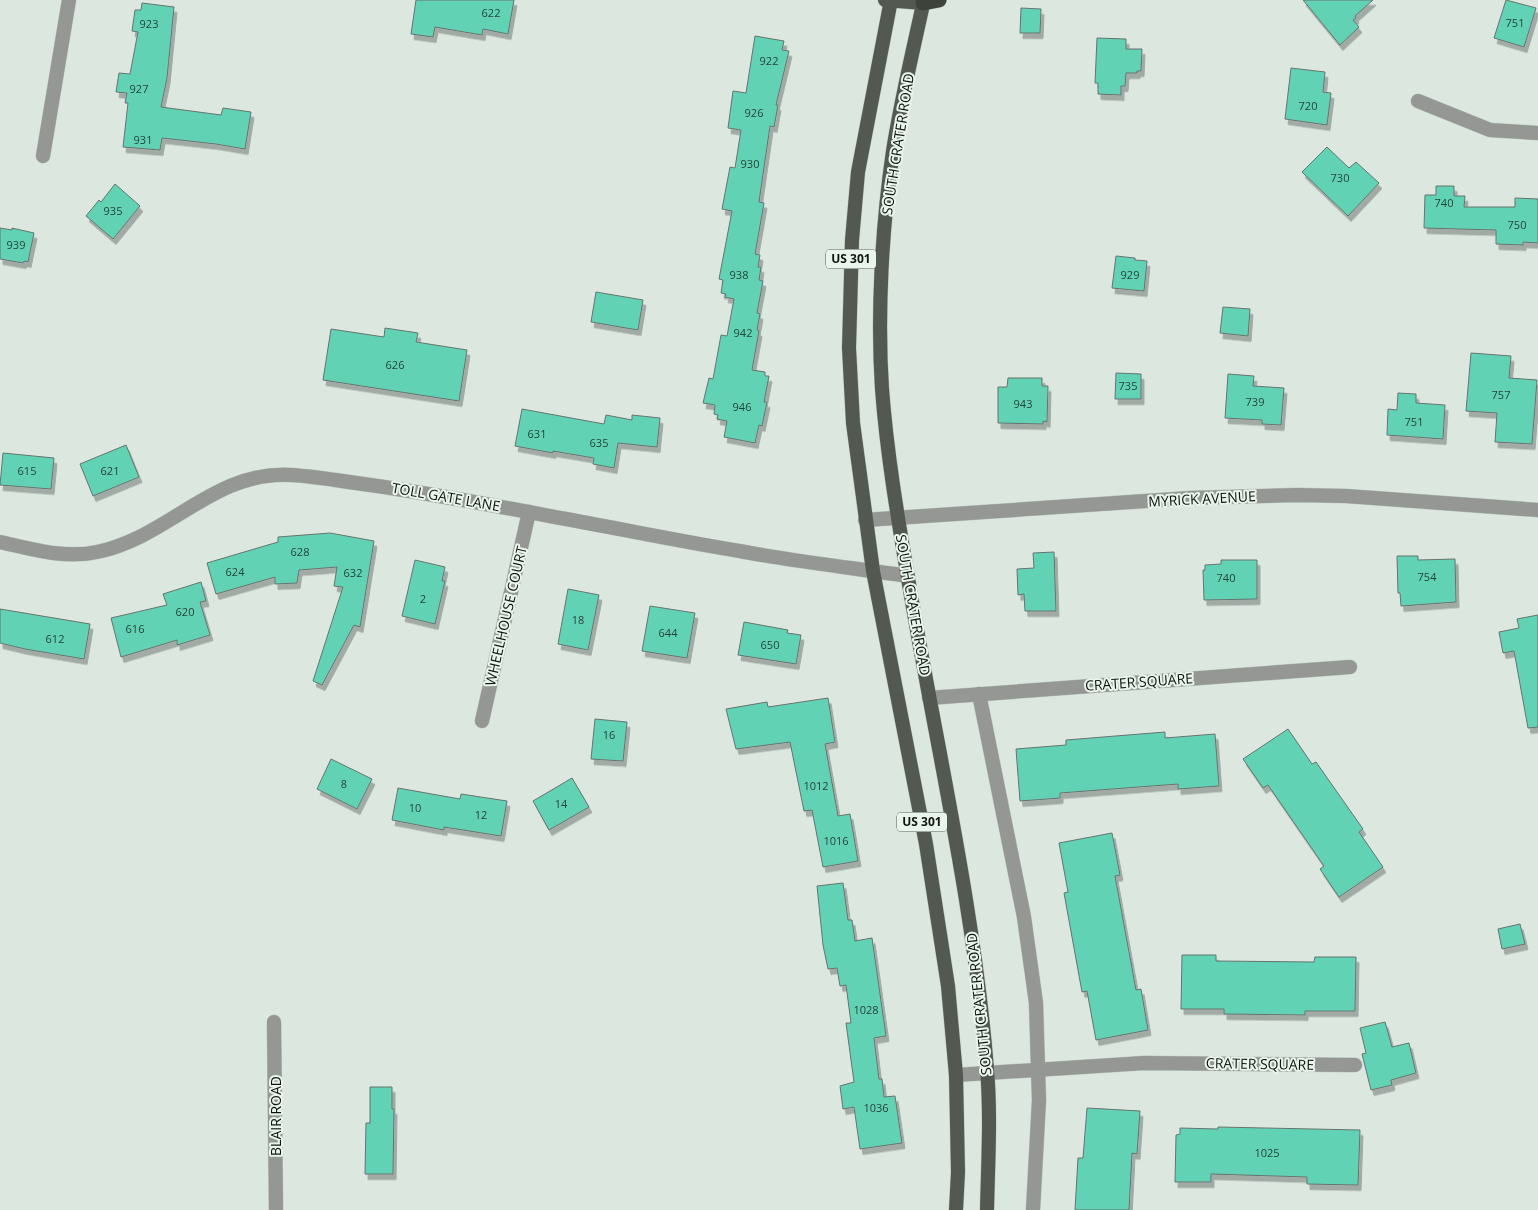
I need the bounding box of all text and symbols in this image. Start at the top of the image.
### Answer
house number: 622 [482,5,500,20]
house number: 751 [1506,15,1524,30]
house number: 923 [140,16,158,31]
house number: 922 [760,53,778,68]
street label: SOUTH CRATER ROAD [877,72,918,216]
house number: 927 [130,81,148,96]
house number: 720 [1299,98,1317,113]
house number: 926 [745,105,763,120]
house number: 931 [134,132,152,147]
house number: 930 [741,156,759,171]
house number: 730 [1331,170,1349,185]
house number: 740 [1435,195,1453,210]
house number: 935 [104,203,122,218]
house number: 750 [1508,217,1526,232]
house number: 939 [7,237,25,252]
road number: US 301 [826,250,876,268]
house number: 938 [730,267,748,282]
house number: 929 [1121,267,1139,282]
house number: 942 [734,325,752,340]
house number: 626 [386,357,404,372]
house number: 735 [1119,378,1137,393]
house number: 757 [1492,387,1510,402]
house number: 739 [1246,394,1264,409]
house number: 943 [1014,396,1032,411]
house number: 946 [733,399,751,414]
house number: 751 [1405,414,1423,429]
house number: 631 [528,426,546,441]
house number: 635 [590,435,608,450]
house number: 615 [18,463,36,478]
house number: 621 [101,463,119,478]
street label: TOLL GATE LANE [391,478,502,515]
street label: MYRICK AVENUE [1148,486,1256,511]
street label: SOUTH CRATER ROAD [892,533,935,677]
house number: 628 [291,544,309,559]
street label: WHEELHOUSE COURT [480,544,531,688]
house number: 624 [226,564,245,579]
house number: 632 [344,565,362,580]
house number: 754 [1418,569,1437,584]
house number: 740 [1217,570,1235,585]
house number: 2 [420,591,426,606]
house number: 620 [176,604,194,619]
house number: 18 [572,612,584,627]
house number: 616 [126,621,144,636]
house number: 644 [659,625,678,640]
house number: 612 [46,631,64,646]
house number: 650 [761,637,779,652]
street label: CRATER SQUARE [1084,668,1194,695]
house number: 16 [603,727,615,742]
house number: 8 [341,776,347,791]
house number: 1012 [803,778,829,793]
house number: 14 [555,796,568,811]
house number: 10 [409,800,421,815]
house number: 12 [475,807,487,822]
road number: US 301 [897,812,947,832]
house number: 1016 [823,833,849,848]
street label: SOUTH CRATER ROAD [962,932,995,1076]
house number: 1028 [853,1002,879,1017]
street label: CRATER SQUARE [1206,1053,1314,1074]
street label: BLAIR ROAD [266,1076,285,1156]
house number: 1036 [863,1100,889,1115]
house number: 1025 [1254,1145,1280,1160]

